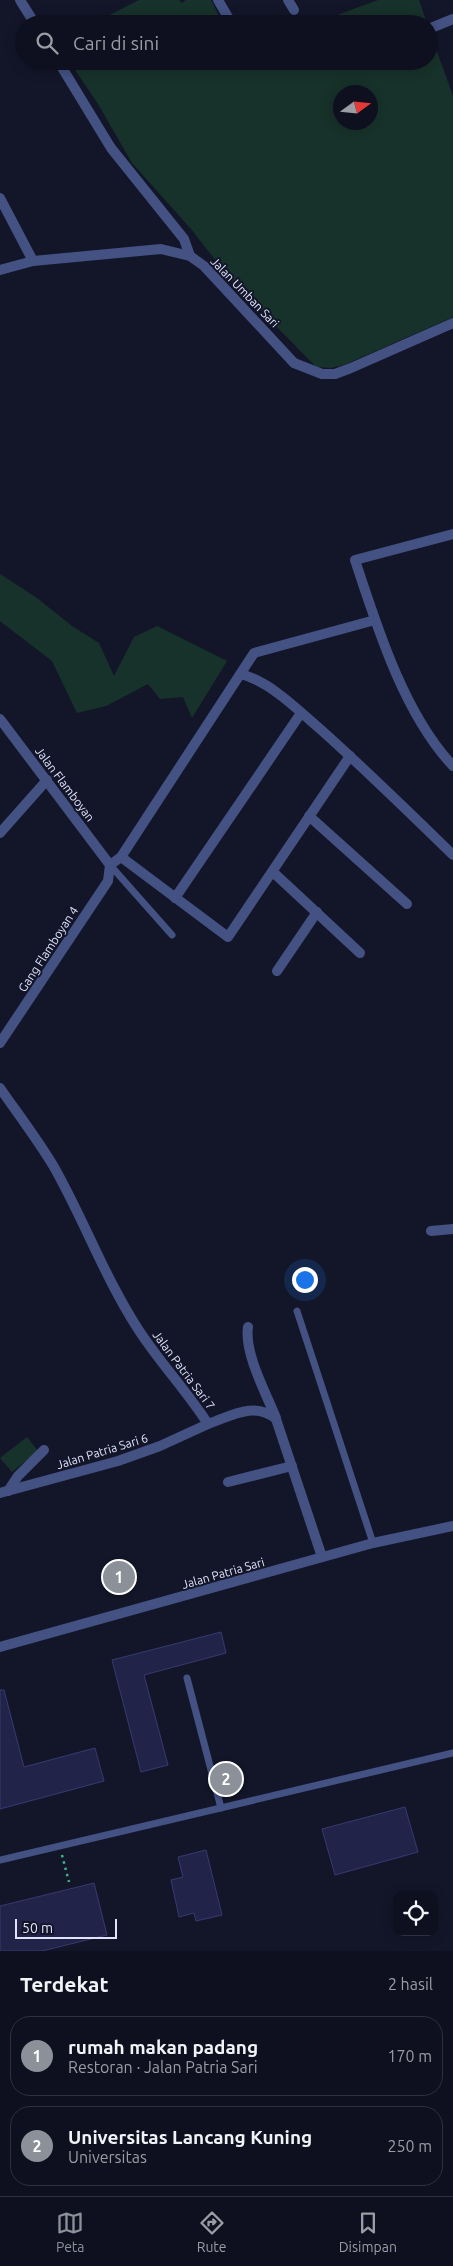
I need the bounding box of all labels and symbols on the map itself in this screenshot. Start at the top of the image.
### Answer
north arrow [333,85,378,130]
street label: Jalan Umban Sari [208,254,282,330]
street label: Jalan Flamboyan [33,744,97,824]
street label: Gang Flamboyan 4 [16,904,81,994]
your location [292,1267,318,1293]
street label: Jalan Patria Sari 7 [150,1328,218,1412]
street label: Jalan Patria Sari 6 [55,1431,149,1471]
street label: Jalan Patria Sari [180,1555,266,1591]
pin: 1 [103,1558,135,1596]
pin: 2 [210,1760,242,1798]
scale bar [15,1916,118,1939]

